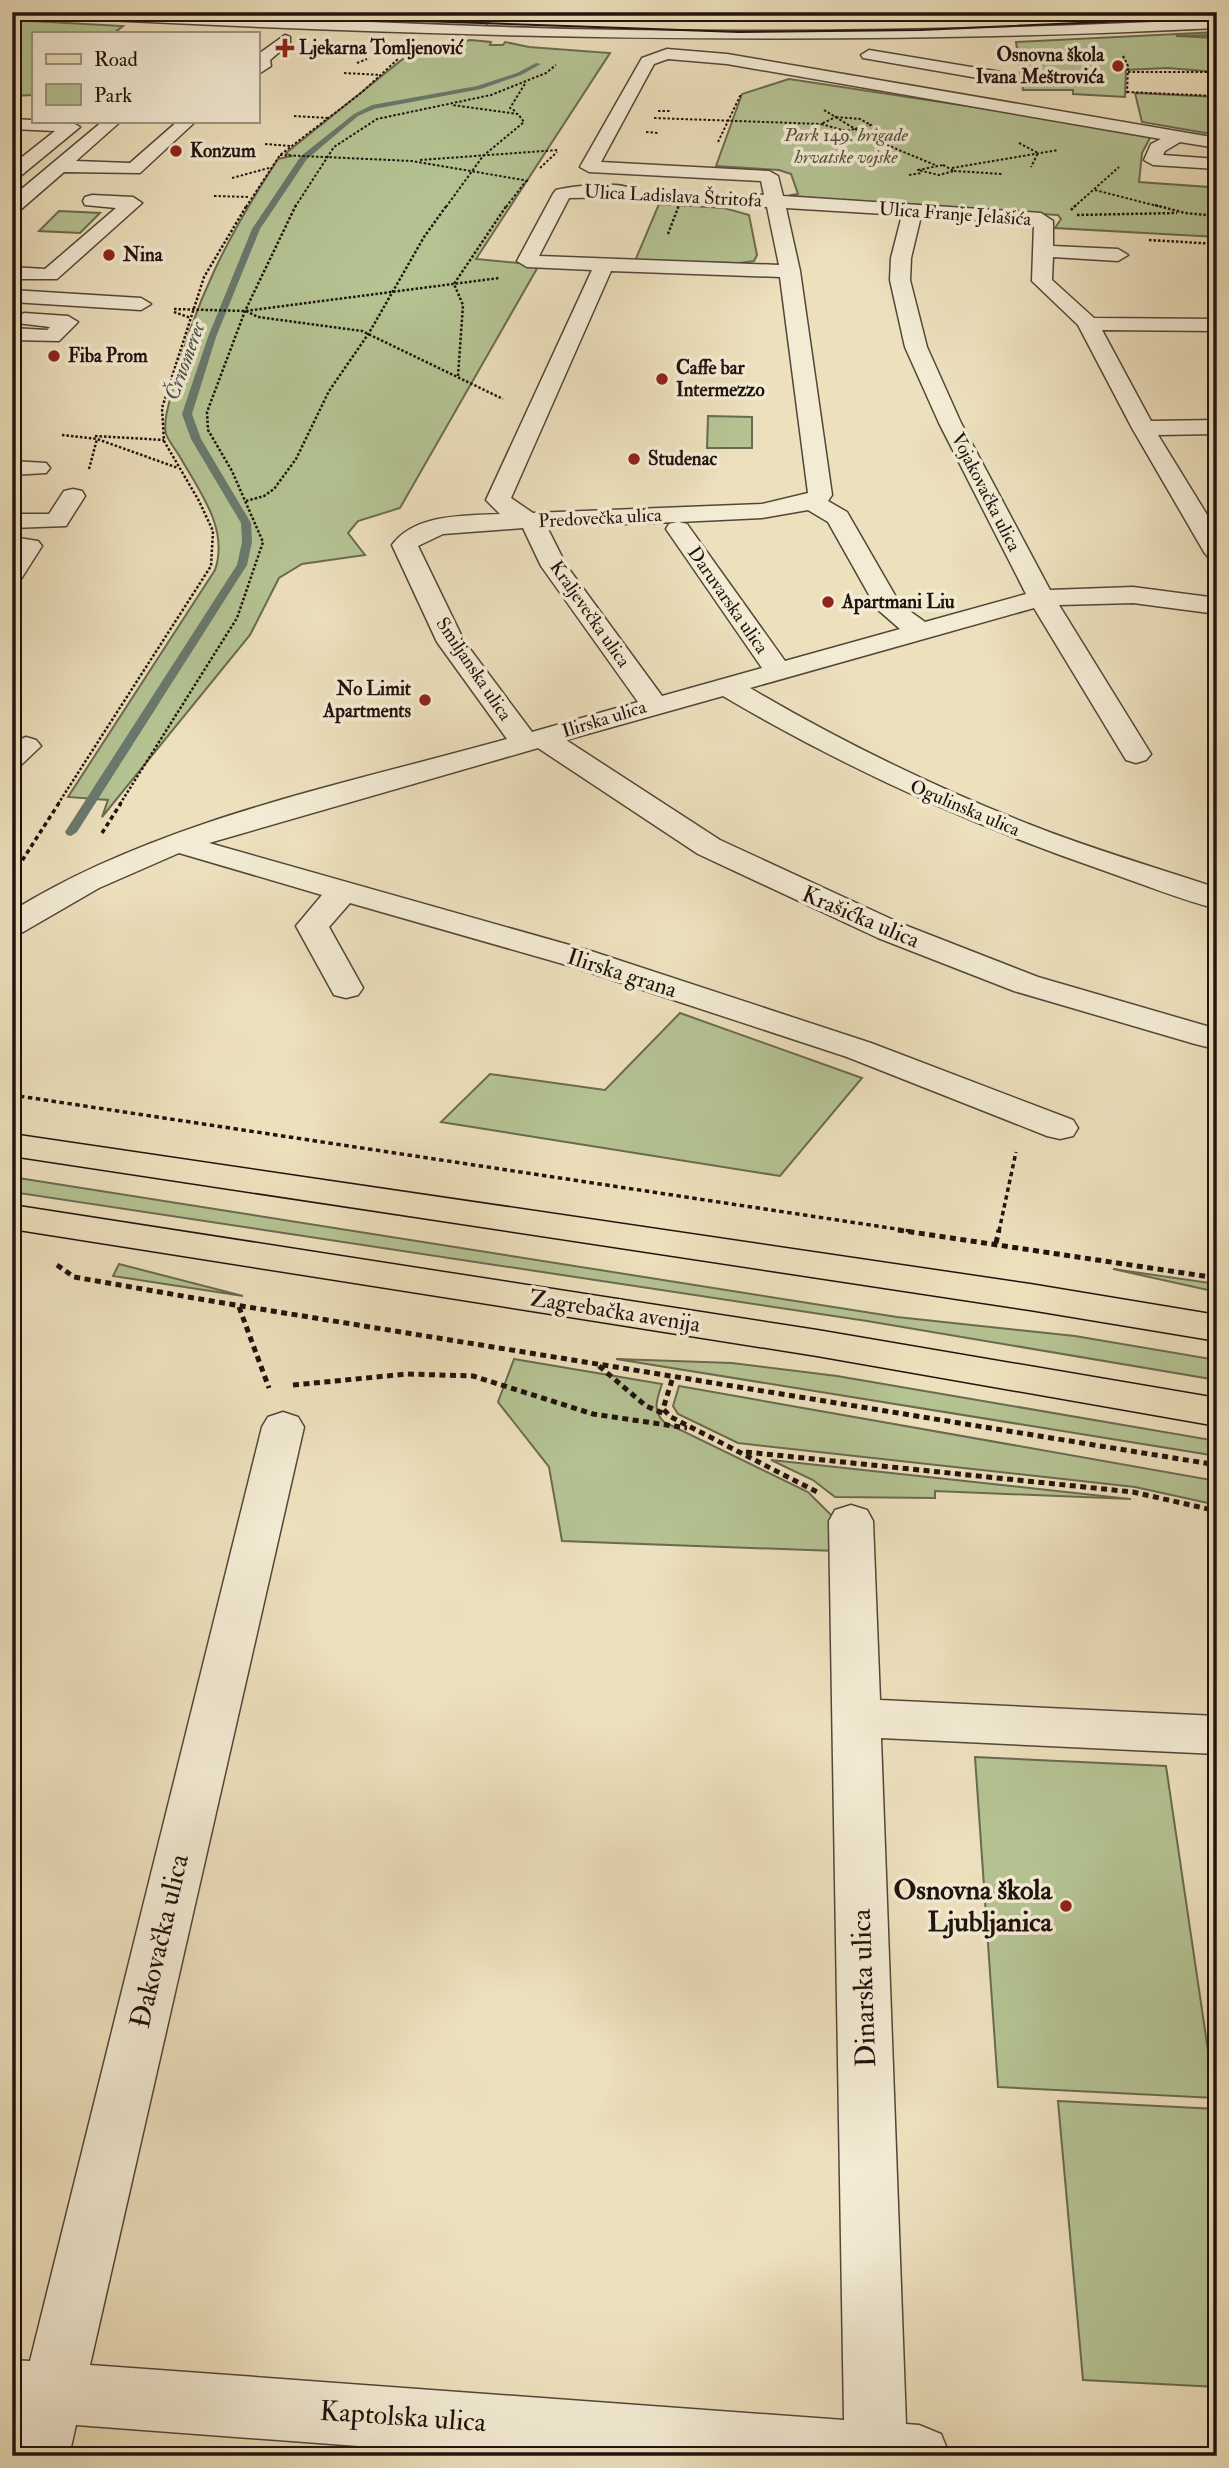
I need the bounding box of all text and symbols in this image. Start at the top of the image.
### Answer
legend [32,32,259,122]
place label: Ljekarna Tomljenović [299,36,464,60]
marker: Ljekarna Tomljenović [277,40,293,56]
place label: Osnovna škola Ivana Meštrovića [976,43,1105,89]
text: Road [94,46,139,73]
marker: Osnovna škola Ivana Meštrovića [1110,58,1126,74]
text: Park [94,82,132,109]
park label: Park 149. brigade hrvatske vojske [783,123,909,169]
place label: Konzum [190,139,256,163]
marker: Konzum [168,143,184,159]
street label: Ulica Ladislava Štritofa [584,177,763,213]
street label: Ulica Franje Jelašića [878,197,1032,231]
place label: Nina [122,243,164,267]
marker: Nina [101,247,117,263]
water label: Črnomerec [158,318,212,404]
place label: Fiba Prom [68,344,148,368]
marker: Fiba Prom [46,348,62,364]
place label: Caffe bar Intermezzo [676,356,765,402]
marker: Caffe bar Intermezzo [654,371,670,387]
street label: Vojakovačka ulica [946,428,1026,556]
place label: Studenac [648,447,717,471]
marker: Studenac [626,451,642,467]
street label: Predovečka ulica [538,503,663,533]
street label: Daruvarska ulica [682,542,774,658]
street label: Kraljevečka ulica [544,556,636,672]
place label: Apartmani Liu [841,590,955,615]
marker: Apartmani Liu [820,594,836,610]
street label: Smiljanska ulica [431,613,518,725]
place label: No Limit Apartments [322,677,412,724]
marker: No Limit Apartments [417,692,433,708]
street label: Ilirska ulica [559,695,649,743]
street label: Ogulinska ulica [906,774,1024,842]
street label: Krašićka ulica [798,879,925,955]
street label: Ilirska grana [564,942,681,1004]
street label: Zagrebačka avenija [528,1283,703,1339]
street label: Đakovačka ulica [123,1850,197,2031]
place label: Osnovna škola Ljubljanica [894,1873,1053,1940]
marker: Osnovna škola Ljubljanica [1058,1898,1074,1914]
street label: Dinarska ulica [844,1908,884,2068]
street label: Kaptolska ulica [319,2394,488,2440]

